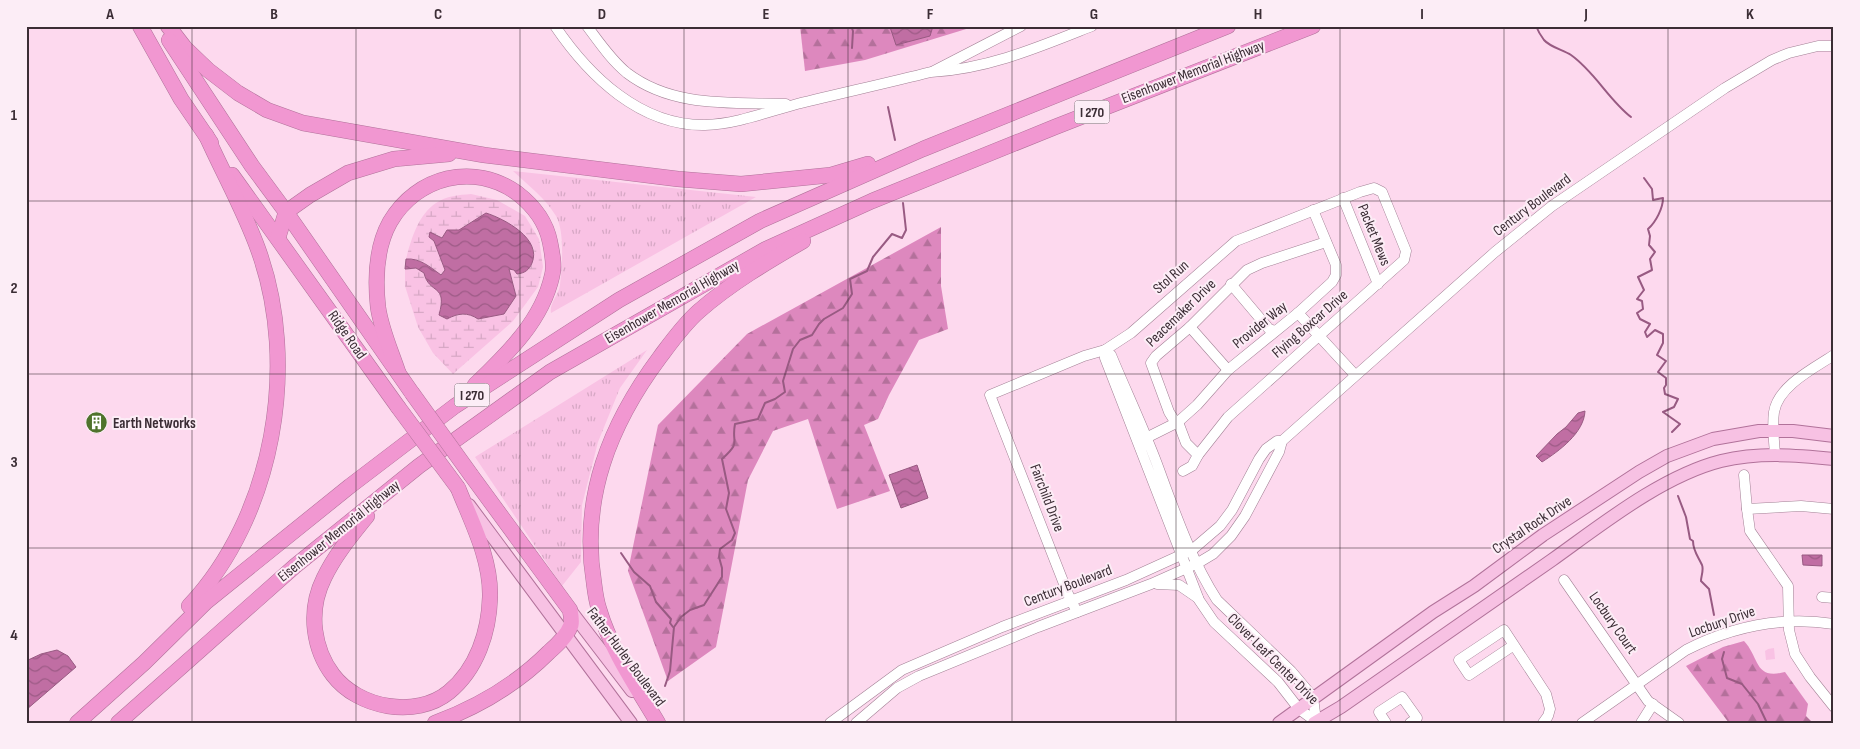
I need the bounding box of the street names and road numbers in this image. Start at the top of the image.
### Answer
street label: Eisenhower Memorial Highway [1119,36,1267,108]
road number: I 270 [1074,100,1110,124]
street label: Century Boulevard [1489,170,1575,240]
street label: Packet Mews [1353,201,1395,269]
street label: Eisenhower Memorial Highway [602,256,743,348]
street label: Stol Run [1149,256,1193,298]
street label: Peacemaker Drive [1142,275,1220,351]
street label: Flying Boxcar Drive [1268,286,1352,362]
street label: Provider Way [1229,297,1291,353]
street label: Ridge Road [323,307,371,363]
road number: I 270 [454,384,490,406]
street label: Fairchild Drive [1025,462,1069,534]
street label: Eisenhower Memorial Highway [274,476,404,586]
street label: Crystal Rock Drive [1489,492,1575,558]
street label: Century Boulevard [1021,561,1115,611]
street label: Locbury Court [1585,588,1642,658]
street label: Locbury Drive [1686,602,1758,642]
street label: Father Hurley Boulevard [582,604,670,710]
street label: Clover Leaf Center Drive [1223,609,1323,709]

